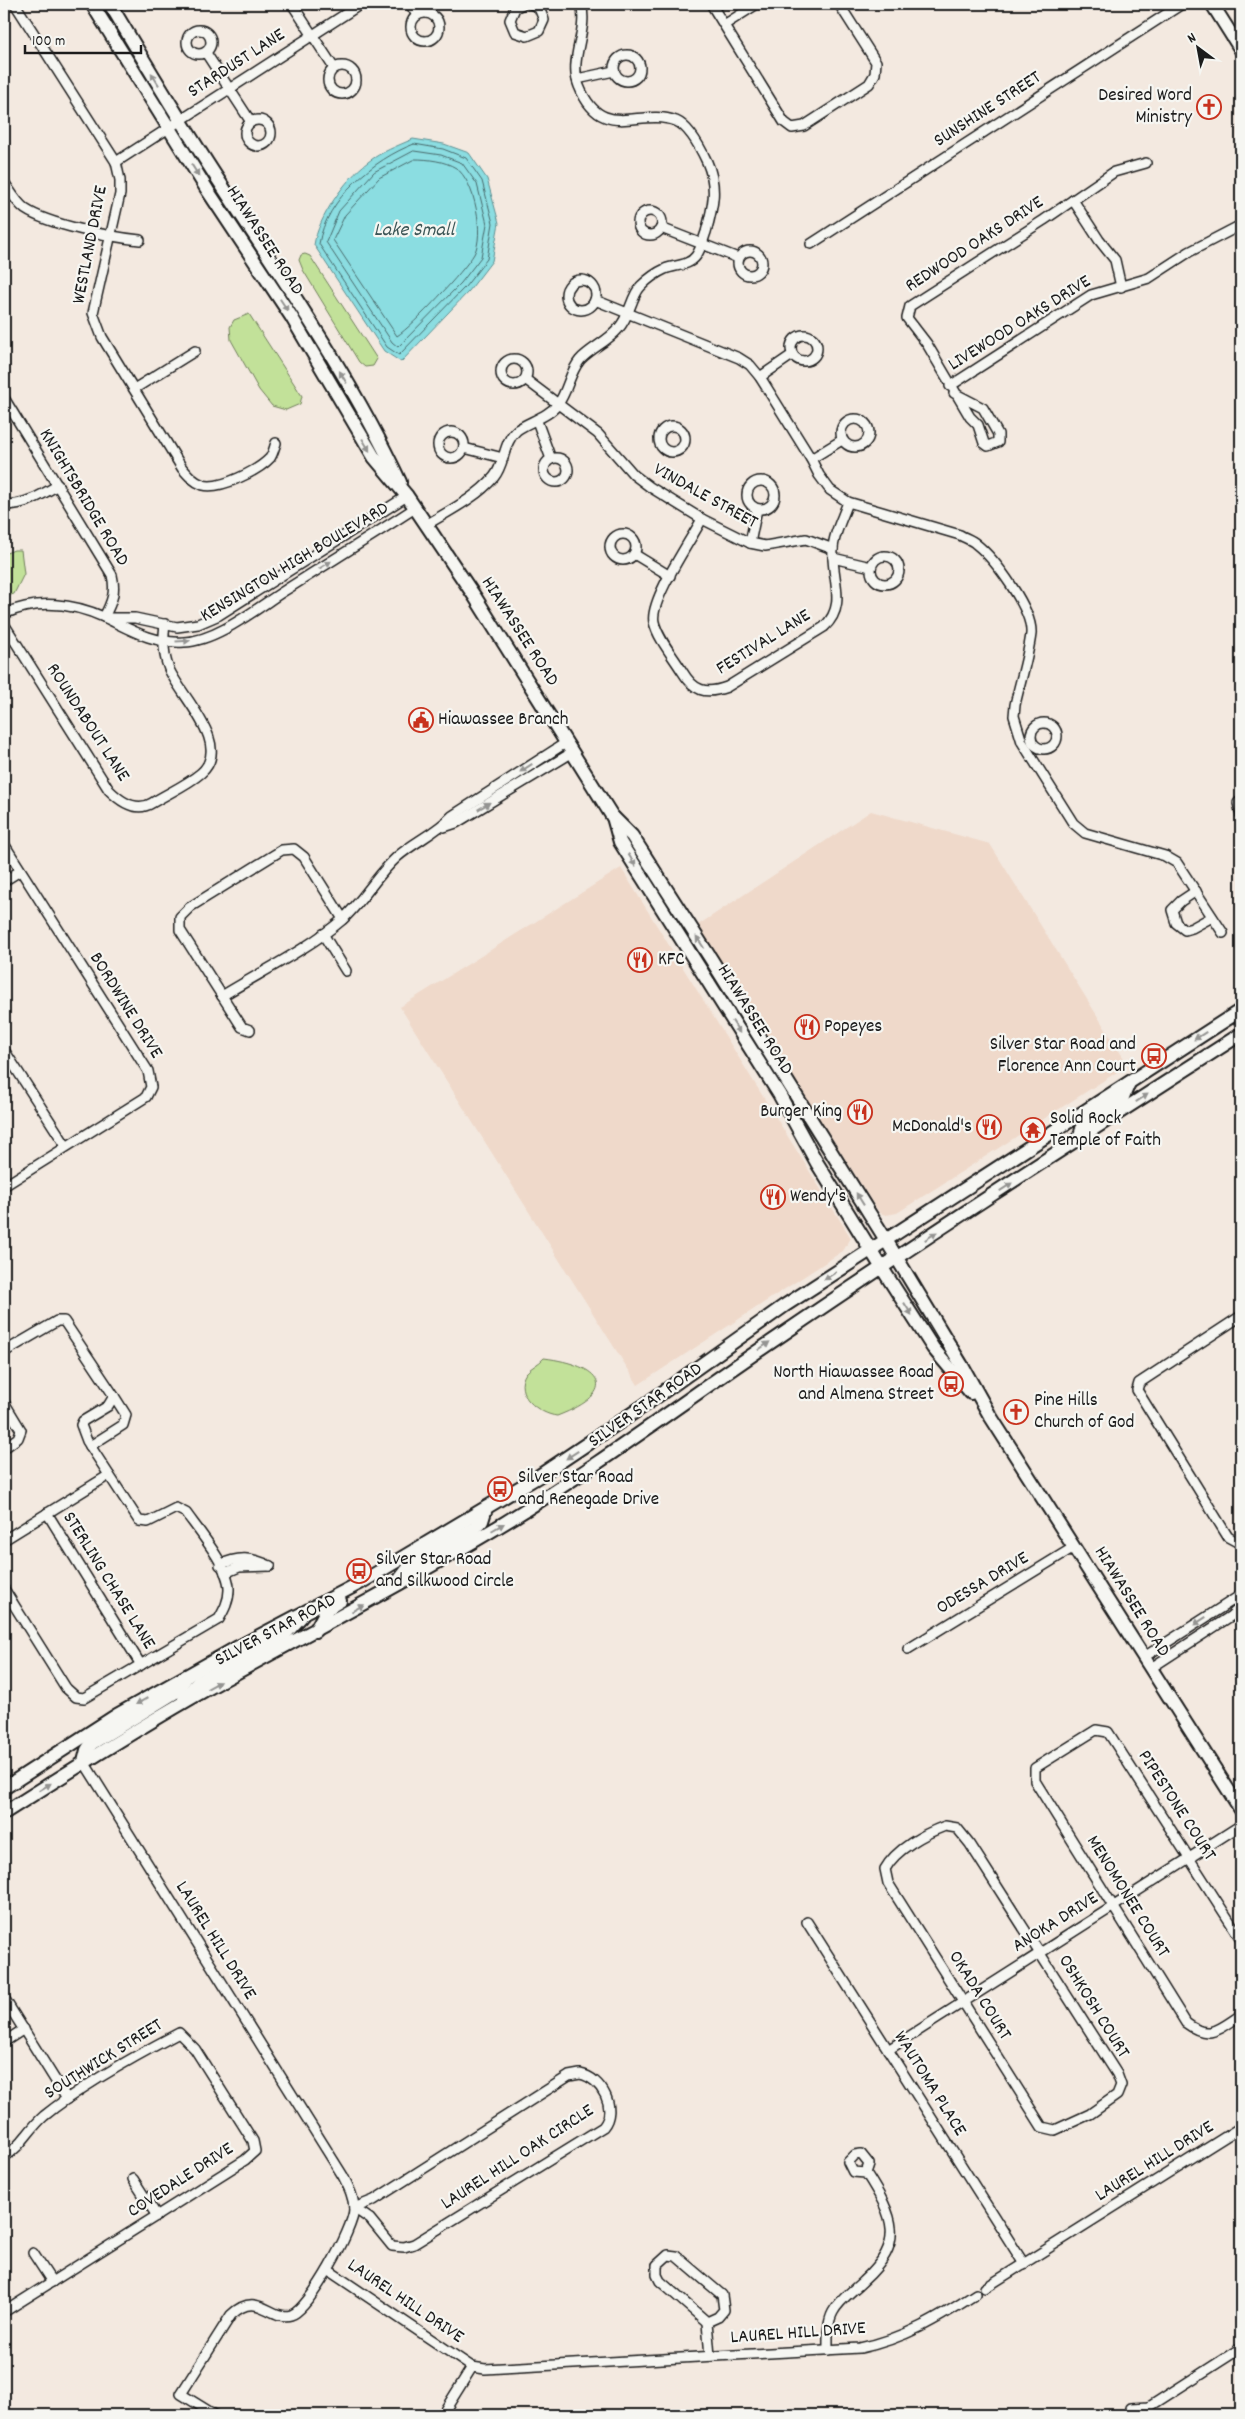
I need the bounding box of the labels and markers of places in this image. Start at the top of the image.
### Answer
place label: Desired Word Ministry [1098,83,1192,132]
church icon: Desired Word Ministry [1196,94,1222,120]
public building icon: Hiawassee Branch [408,707,434,733]
place label: Hiawassee Branch [438,707,568,734]
restaurant icon: KFC [627,947,653,973]
place label: KFC [658,947,685,974]
restaurant icon: Popeyes [794,1014,820,1040]
place label: Popeyes [824,1014,882,1041]
place label: Silver Star Road and Florence Ann Court [990,1032,1136,1081]
bus stop icon: Silver Star Road and Florence Ann Court [1141,1043,1167,1069]
place label: Burger King [760,1099,842,1126]
restaurant icon: Burger King [847,1099,873,1125]
place label: Solid Rock Temple of Faith [1050,1106,1161,1155]
place label: McDonald's [892,1114,972,1141]
restaurant icon: McDonald's [976,1114,1002,1140]
temple icon: Solid Rock Temple of Faith [1020,1117,1046,1143]
restaurant icon: Wendy's [760,1184,786,1210]
place label: Wendy's [790,1184,846,1211]
place label: North Hiawassee Road and Almena Street [773,1360,934,1409]
bus stop icon: North Hiawassee Road and Almena Street [938,1371,964,1397]
place label: Pine Hills Church of God [1034,1388,1134,1437]
church icon: Pine Hills Church of God [1003,1399,1029,1425]
place label: Silver Star Road and Renegade Drive [518,1465,659,1514]
bus stop icon: Silver Star Road and Renegade Drive [487,1476,513,1502]
place label: Silver Star Road and Silkwood Circle [376,1547,514,1596]
bus stop icon: Silver Star Road and Silkwood Circle [346,1558,372,1584]

